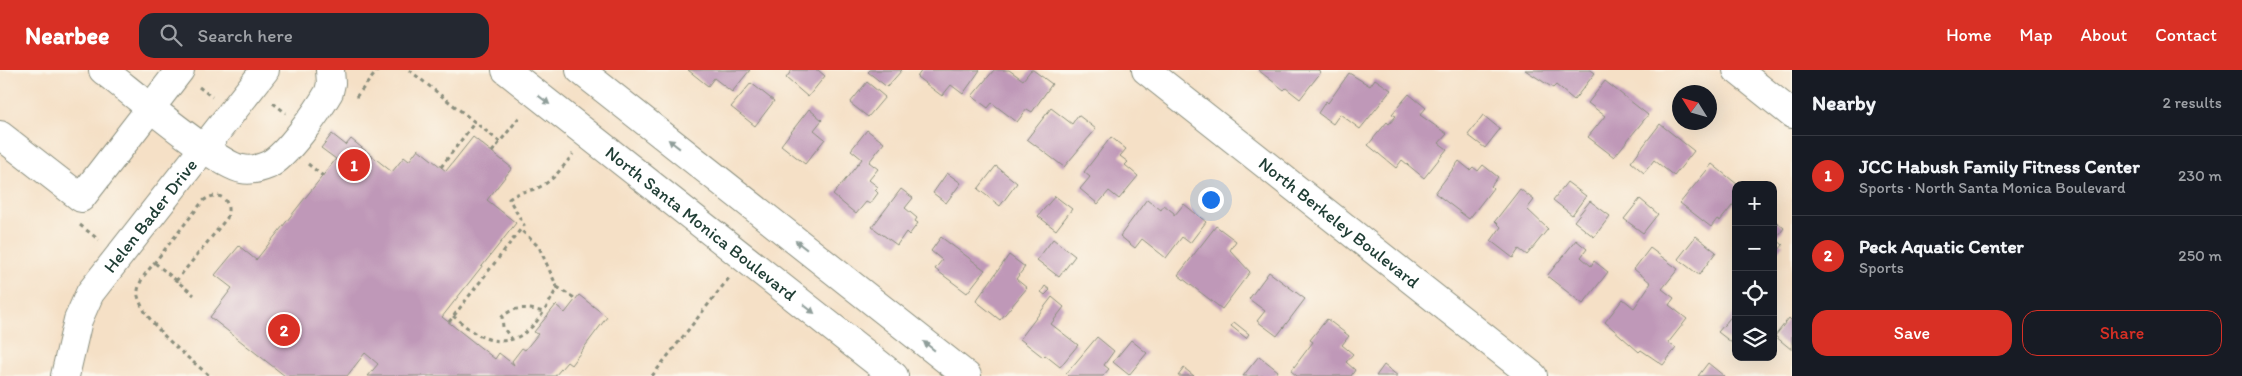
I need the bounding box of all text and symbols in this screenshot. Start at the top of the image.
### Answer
search box [139,13,489,58]
text: Nearbee [25,21,109,50]
icon: search [157,21,185,49]
text: Search here [197,24,293,47]
text: Home [1946,24,1992,46]
text: Map [2020,24,2053,46]
text: About [2081,24,2127,46]
text: Contact [2155,24,2217,46]
north arrow [1672,85,1717,130]
text: Nearby [1812,90,1876,115]
text: 2 results [2162,93,2222,112]
one-way arrow [538,95,551,106]
one-way arrow [668,139,681,150]
street label: North Santa Monica Boulevard [601,142,801,306]
pin: 1 [338,146,370,184]
street label: North Berkeley Boulevard [1254,152,1424,293]
street label: Helen Bader Drive [99,154,202,277]
text: JCC Habush Family Fitness Center [1859,155,2140,178]
text: 1 [1824,166,1832,185]
text: 230 m [2178,166,2222,185]
text: Sports · North Santa Monica Boulevard [1859,178,2126,197]
map controls [1732,181,1777,361]
button: + [1732,181,1777,226]
your location [1198,187,1224,213]
button: − [1732,226,1777,271]
text: Peck Aquatic Center [1859,235,2024,258]
one-way arrow [794,240,808,250]
text: 2 [1824,246,1832,265]
text: 250 m [2178,246,2222,265]
text: Sports [1859,258,1904,277]
button: locate [1732,271,1777,316]
one-way arrow [803,304,816,315]
button: Save [1812,310,2012,356]
button: Share [2022,310,2222,356]
pin: 2 [268,311,300,349]
button: layers [1732,316,1777,361]
one-way arrow [923,340,936,351]

